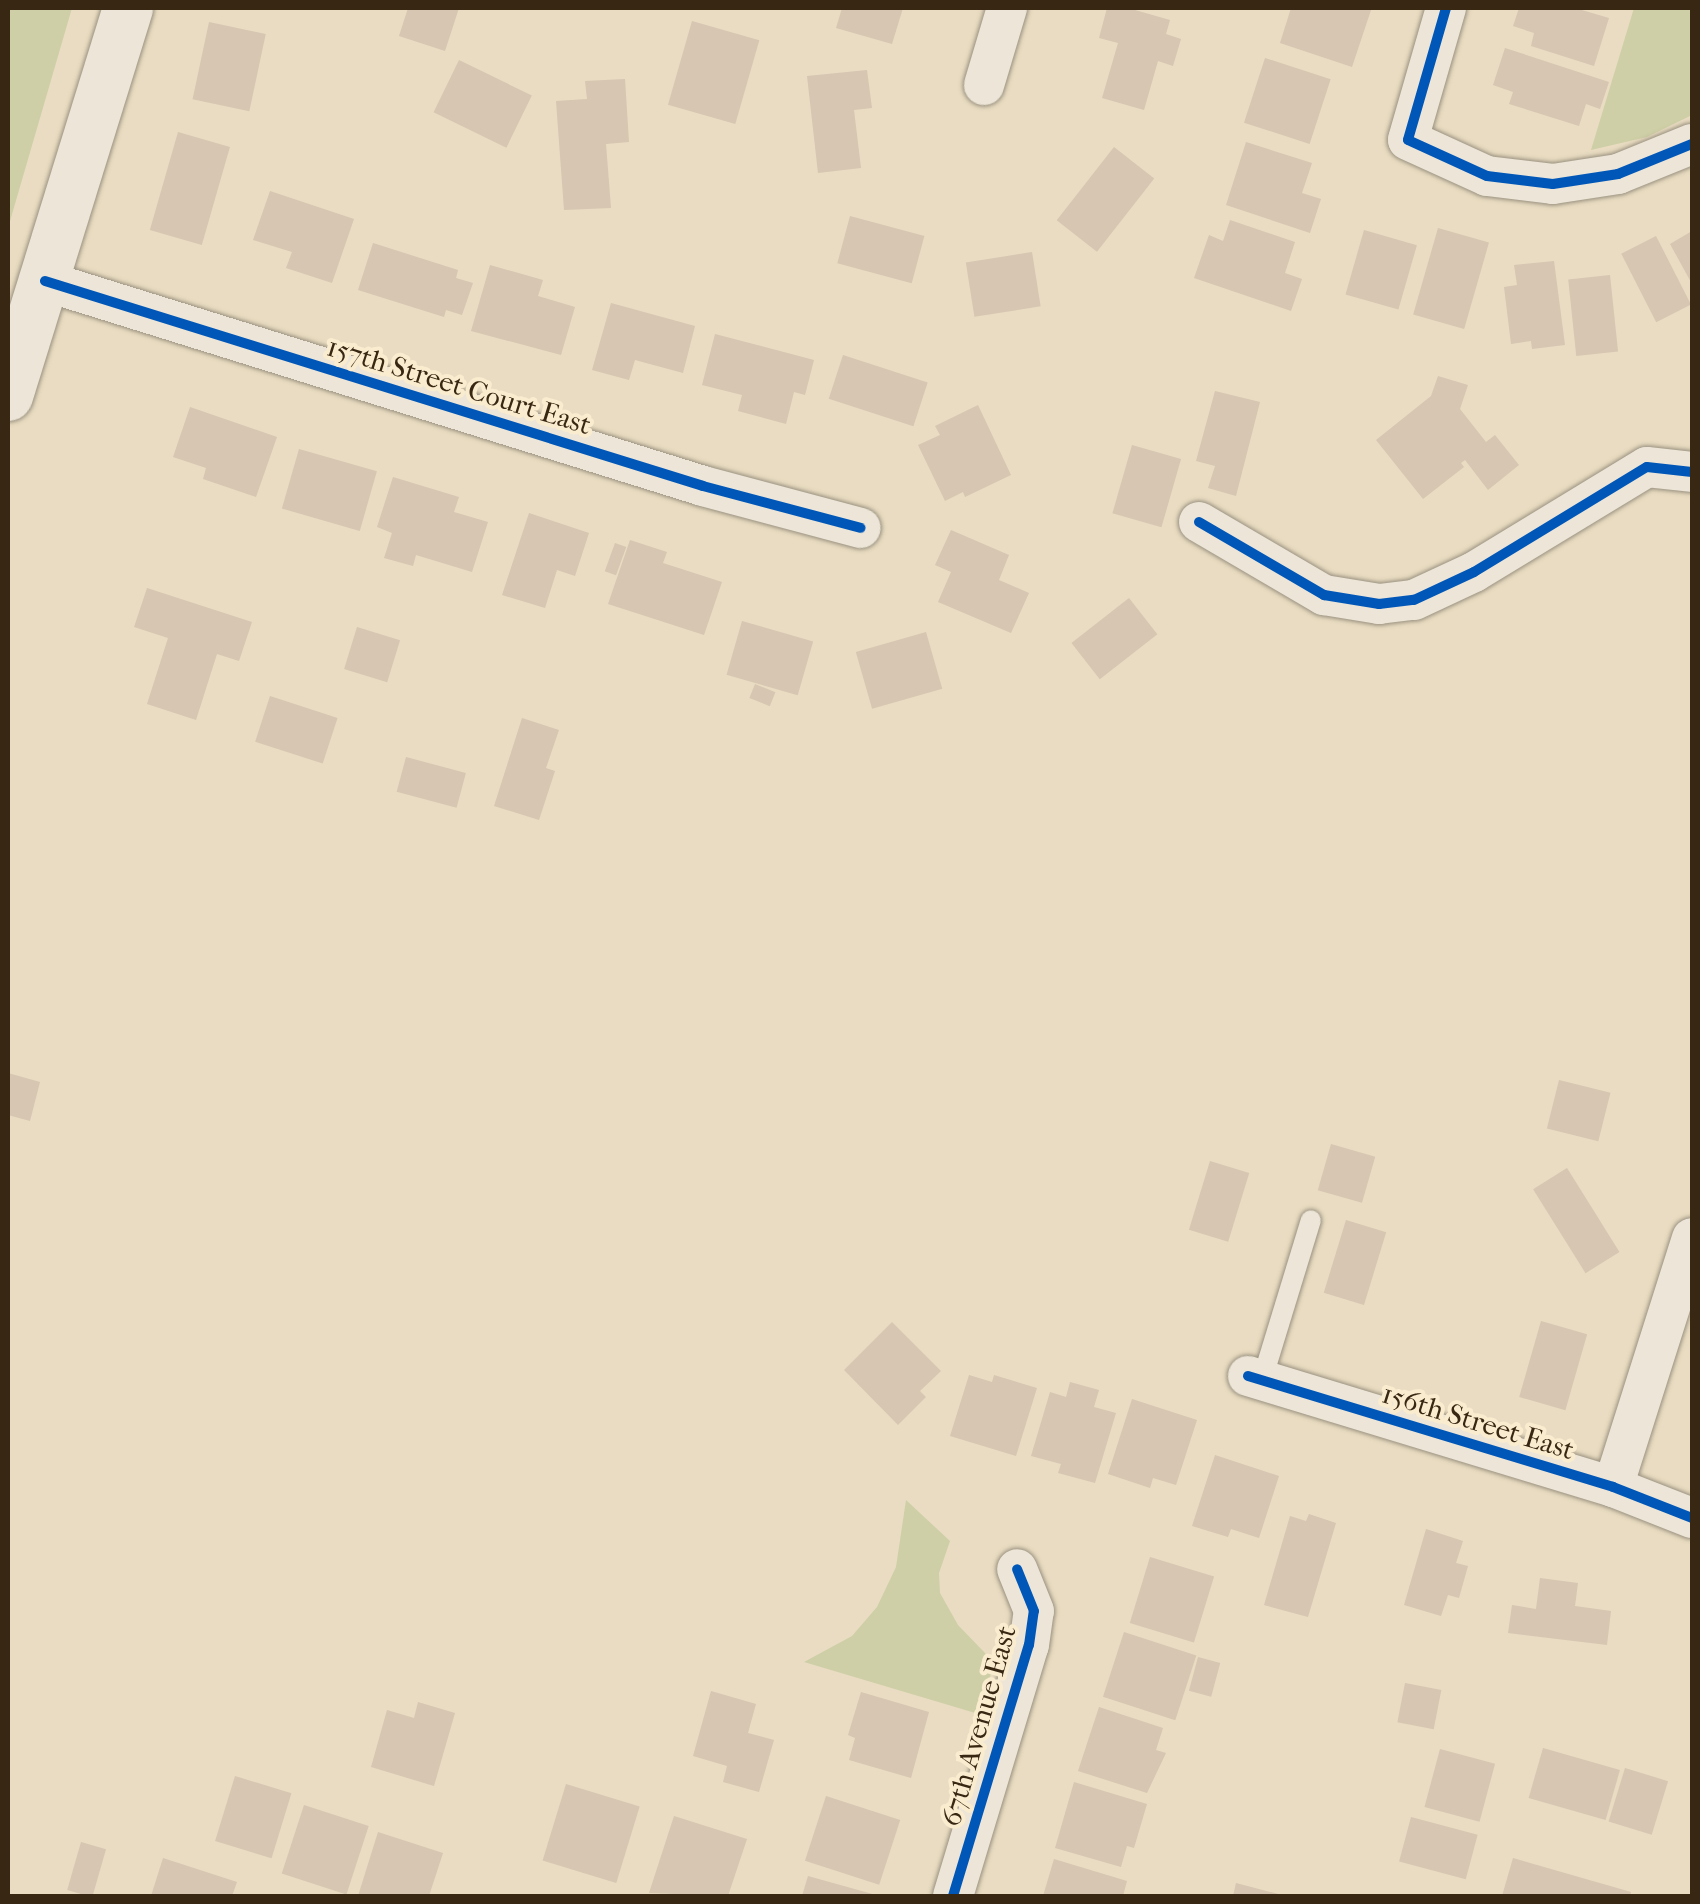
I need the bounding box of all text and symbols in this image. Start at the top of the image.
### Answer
street label: 157th Street Court East [323,330,595,442]
street label: 156th Street East [1378,1377,1578,1467]
street label: 67th Avenue East [934,1622,1024,1830]

